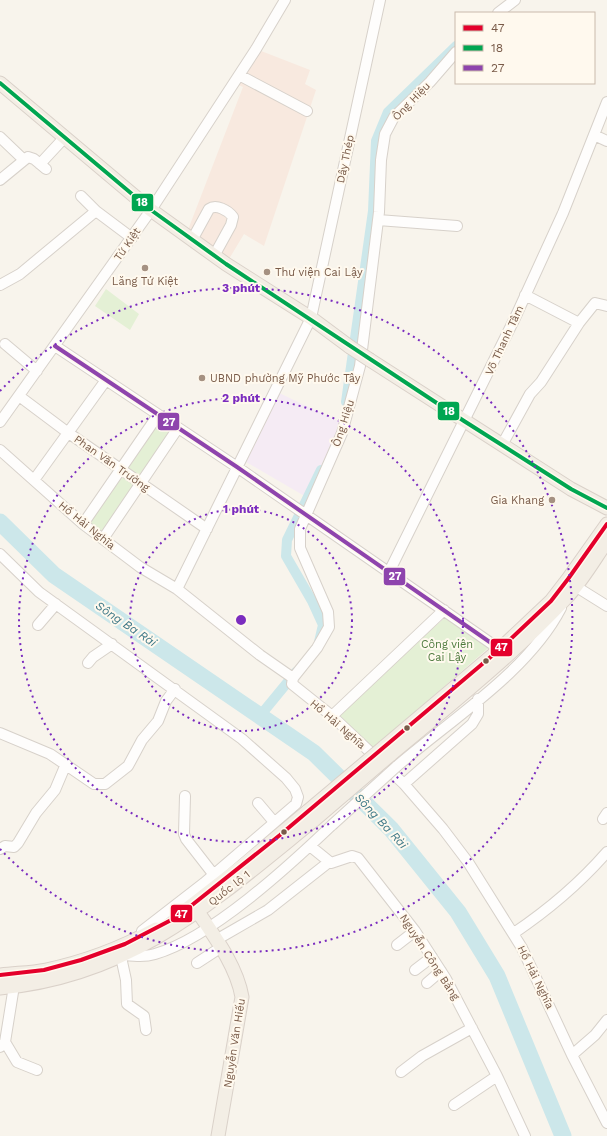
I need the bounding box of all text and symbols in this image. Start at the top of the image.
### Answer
legend [455,12,595,84]
text: 47 [491,21,505,35]
text: 18 [491,41,503,55]
text: 27 [491,61,505,75]
street label: Ông Hiệu [389,79,433,123]
street label: Dây Thép [334,134,357,185]
line badge: 18 [131,193,154,212]
text: 18 [136,196,148,209]
street label: Tứ Kiệt [111,225,144,263]
marker: Lăng Tứ Kiệt [140,263,150,273]
place label: Thư viện Cai Lậy [275,266,363,279]
marker: Thư viện Cai Lậy [262,267,272,277]
place label: Lăng Tứ Kiệt [112,275,179,288]
text: 3 phút [222,281,261,295]
street label: Võ Thanh Tâm [483,303,526,377]
place label: UBND phường Mỹ Phước Tây [210,372,361,385]
marker: UBND phường Mỹ Phước Tây [197,373,207,383]
text: 2 phút [222,391,261,405]
street label: Ông Hiệu [329,398,357,448]
line badge: 18 [437,401,460,421]
text: 18 [443,405,455,418]
line badge: 27 [157,412,180,431]
text: 27 [162,416,176,429]
street label: Phan Văn Trường [71,432,152,494]
place label: Gia Khang [490,494,544,507]
marker: Gia Khang [547,495,557,505]
street label: Hồ Hải Nghĩa [56,499,118,552]
text: 1 phút [223,502,260,516]
line badge: 27 [383,567,406,586]
text: 27 [388,570,402,583]
water label: Sông Ba Rài [93,598,160,650]
centre of rings [234,613,248,627]
park label: Công viên Cai Lậy [421,638,473,664]
line badge: 47 [490,638,513,657]
text: 47 [494,641,508,654]
unlabelled marker [481,656,491,666]
street label: Hồ Hải Nghĩa [307,697,368,752]
unlabelled marker [402,723,412,733]
water label: Sông Ba Rài [352,790,411,852]
unlabelled marker [279,827,289,837]
street label: Quốc lộ 1 [206,868,253,909]
line badge: 47 [170,904,193,923]
text: 47 [174,908,188,921]
street label: Nguyễn Công Bằng [397,911,463,1003]
street label: Hồ Hải Nghĩa [515,943,557,1011]
street label: Nguyễn Văn Hiếu [220,997,248,1089]

